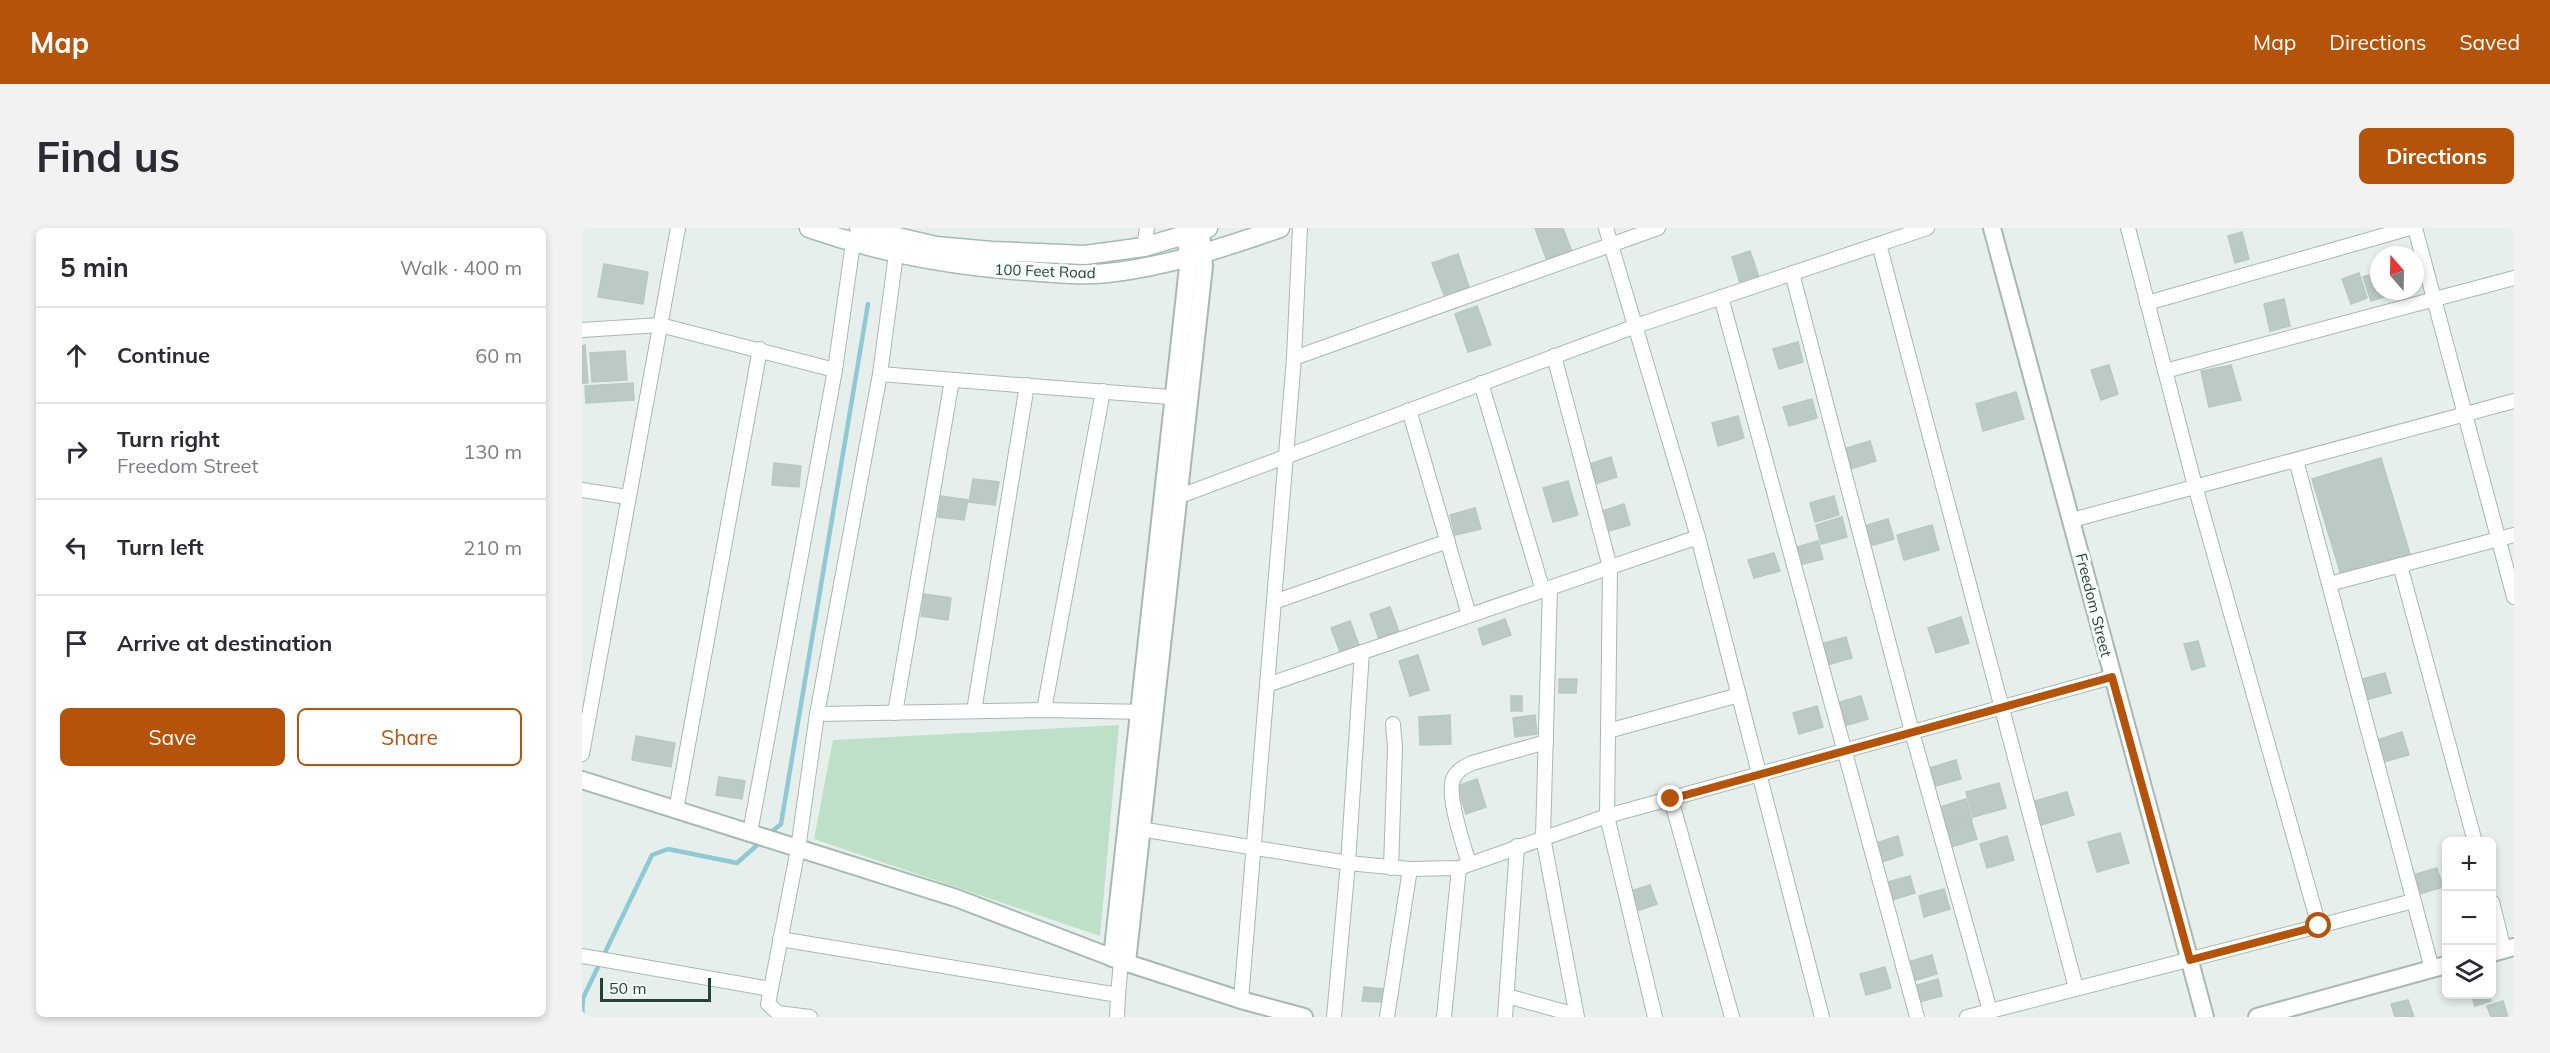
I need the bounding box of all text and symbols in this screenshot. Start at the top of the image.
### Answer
text: Map [30,25,89,60]
text: Map [2253,29,2296,55]
text: Directions [2329,29,2426,55]
text: Saved [2459,29,2520,55]
button: Directions [2359,128,2514,184]
text: Find us [36,130,180,183]
north arrow [2370,246,2424,300]
text: 5 min [60,251,129,284]
text: Walk · 400 m [400,255,522,280]
street label: 100 Feet Road [994,260,1096,282]
icon: ahead [60,339,93,372]
text: Continue [117,341,210,369]
text: 60 m [475,343,522,368]
text: Turn right [117,425,220,453]
icon: right [60,435,93,468]
text: 130 m [463,439,522,464]
text: Freedom Street [117,453,258,478]
icon: left [60,531,93,564]
text: Turn left [117,533,204,561]
text: 210 m [463,535,522,560]
street label: Freedom Street [2072,551,2116,659]
icon: arrive [60,627,93,660]
text: Arrive at destination [117,629,332,657]
button: Save [60,708,285,766]
button: Share [297,708,522,766]
route end [1657,785,1683,811]
map controls [2442,837,2496,999]
button: + [2442,837,2496,891]
button: − [2442,891,2496,945]
route start [2305,912,2331,938]
button: layers [2442,945,2496,999]
scale bar [600,975,711,1002]
text: 50 m [609,978,646,998]

